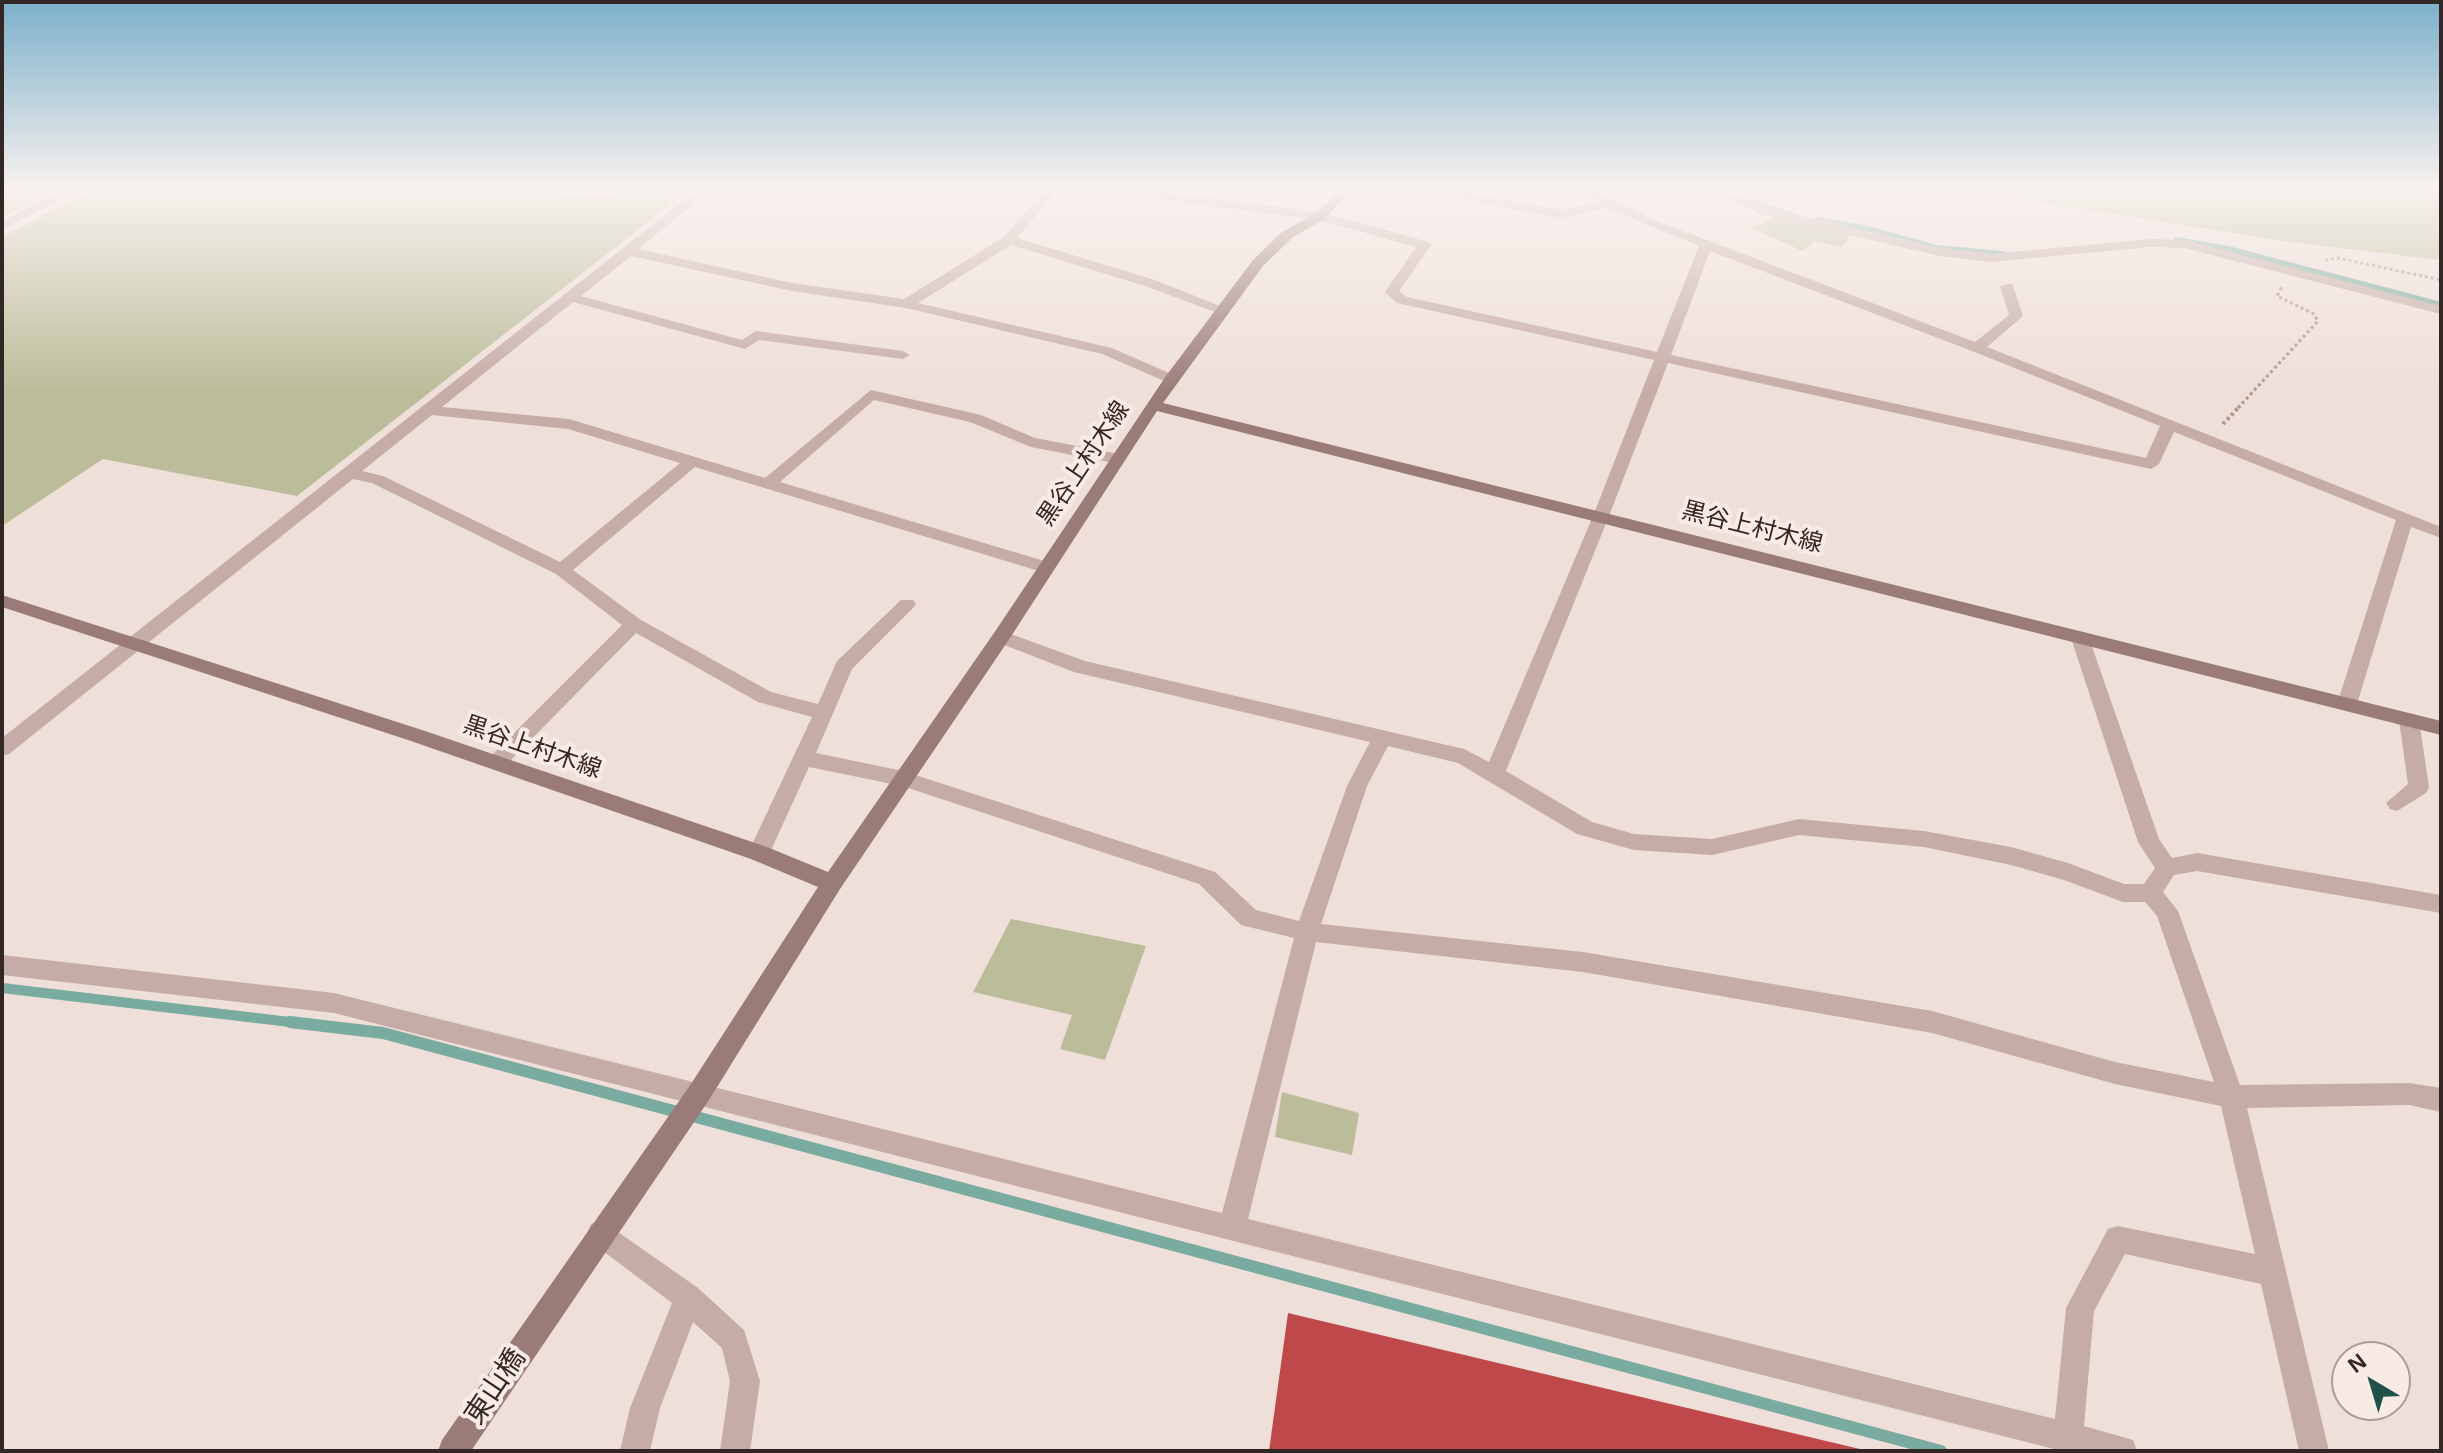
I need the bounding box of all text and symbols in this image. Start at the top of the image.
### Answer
street label: 黒谷上村木線 [1032,396,1136,532]
street label: 黒谷上村木線 [1679,497,1825,559]
street label: 黒谷上村木線 [459,711,605,785]
north arrow [2331,1341,2411,1421]
street label: 東山橋 [459,1343,533,1431]
text: N [2343,1349,2371,1378]

